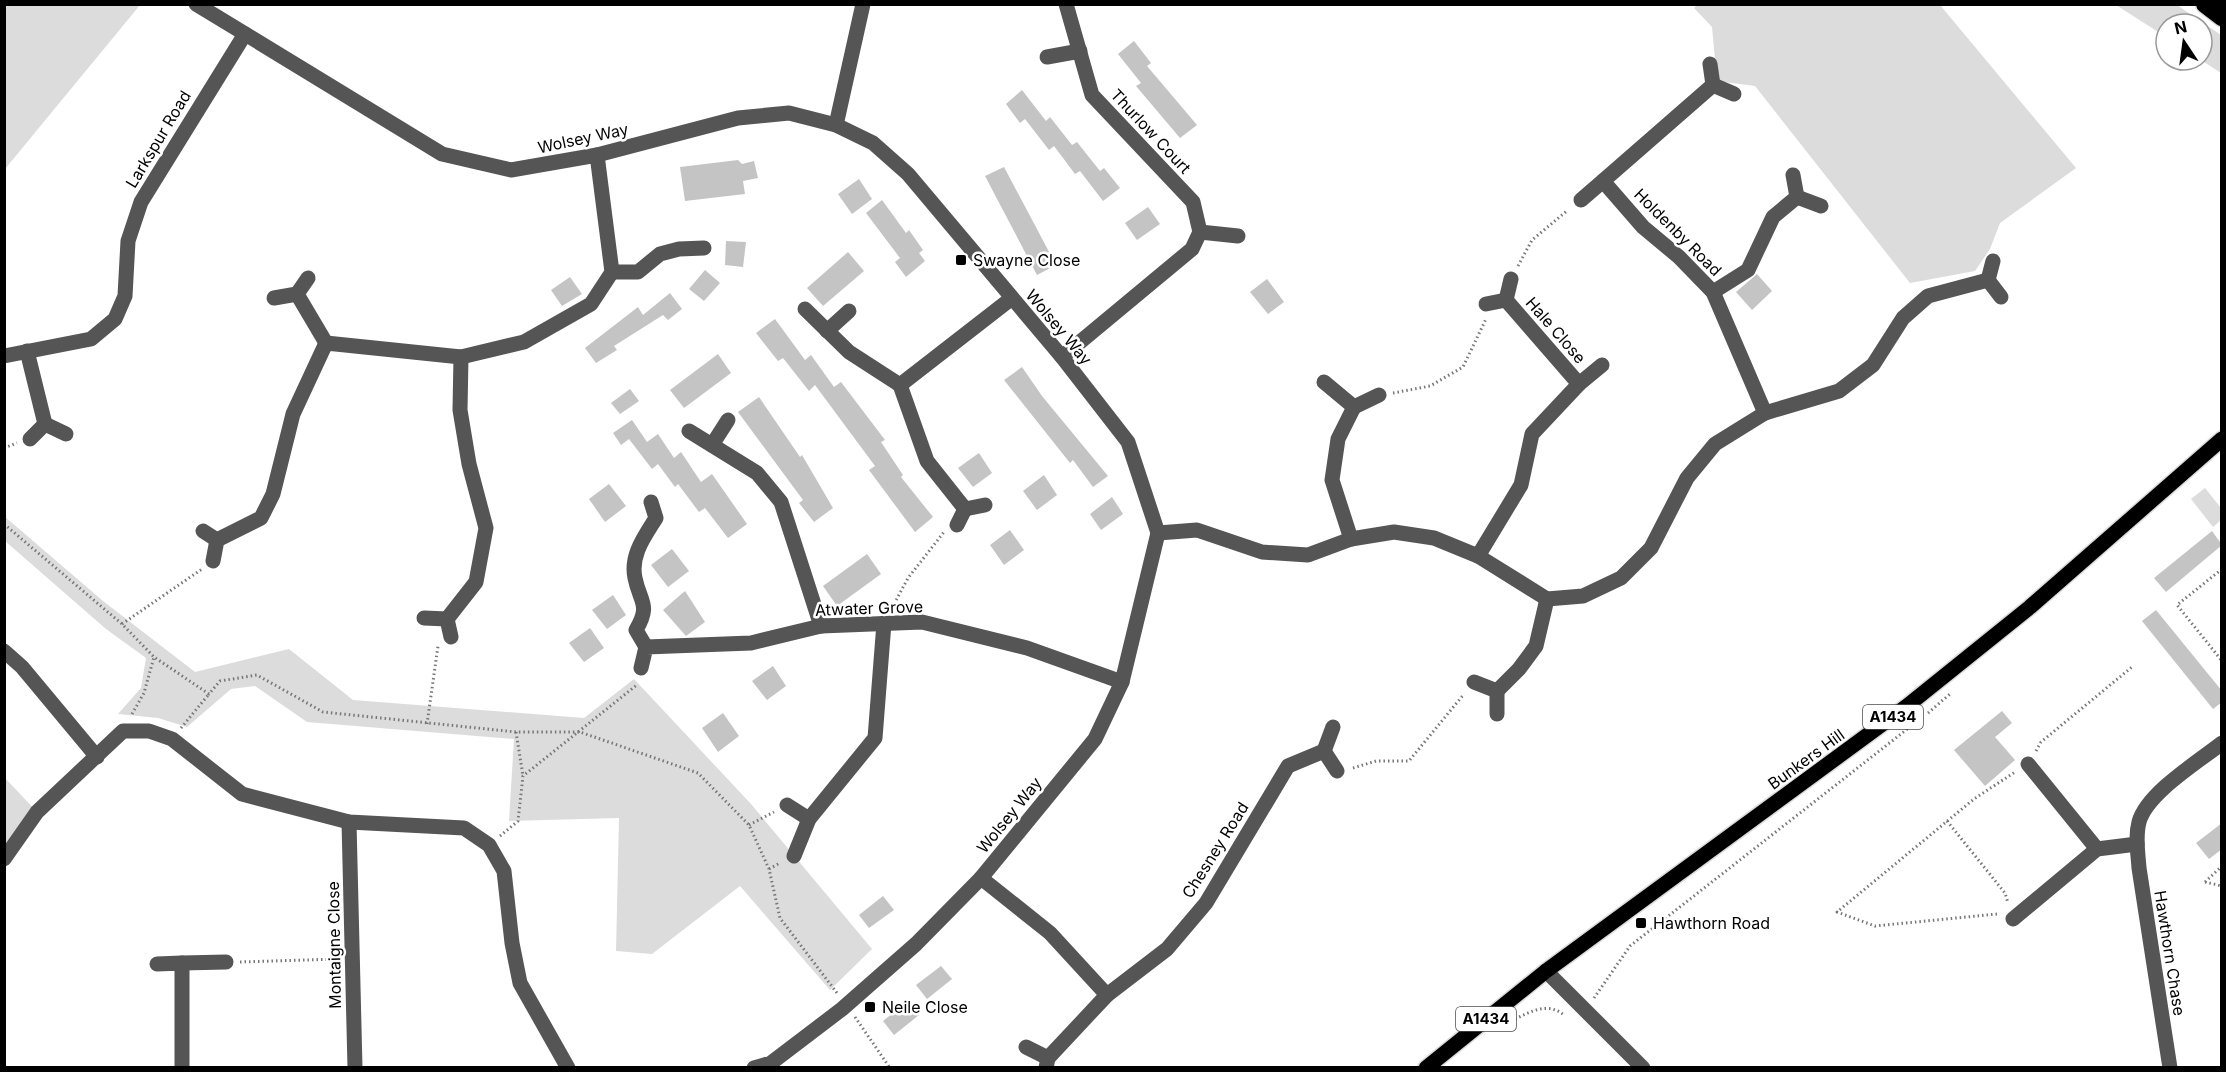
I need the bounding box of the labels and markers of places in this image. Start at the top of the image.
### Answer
place label: Swayne Close [973,250,1080,270]
marker: Swayne Close [954,253,968,267]
place label: Hawthorn Road [1653,913,1770,933]
marker: Hawthorn Road [1634,916,1648,930]
place label: Neile Close [882,997,968,1017]
marker: Neile Close [863,1000,877,1014]

